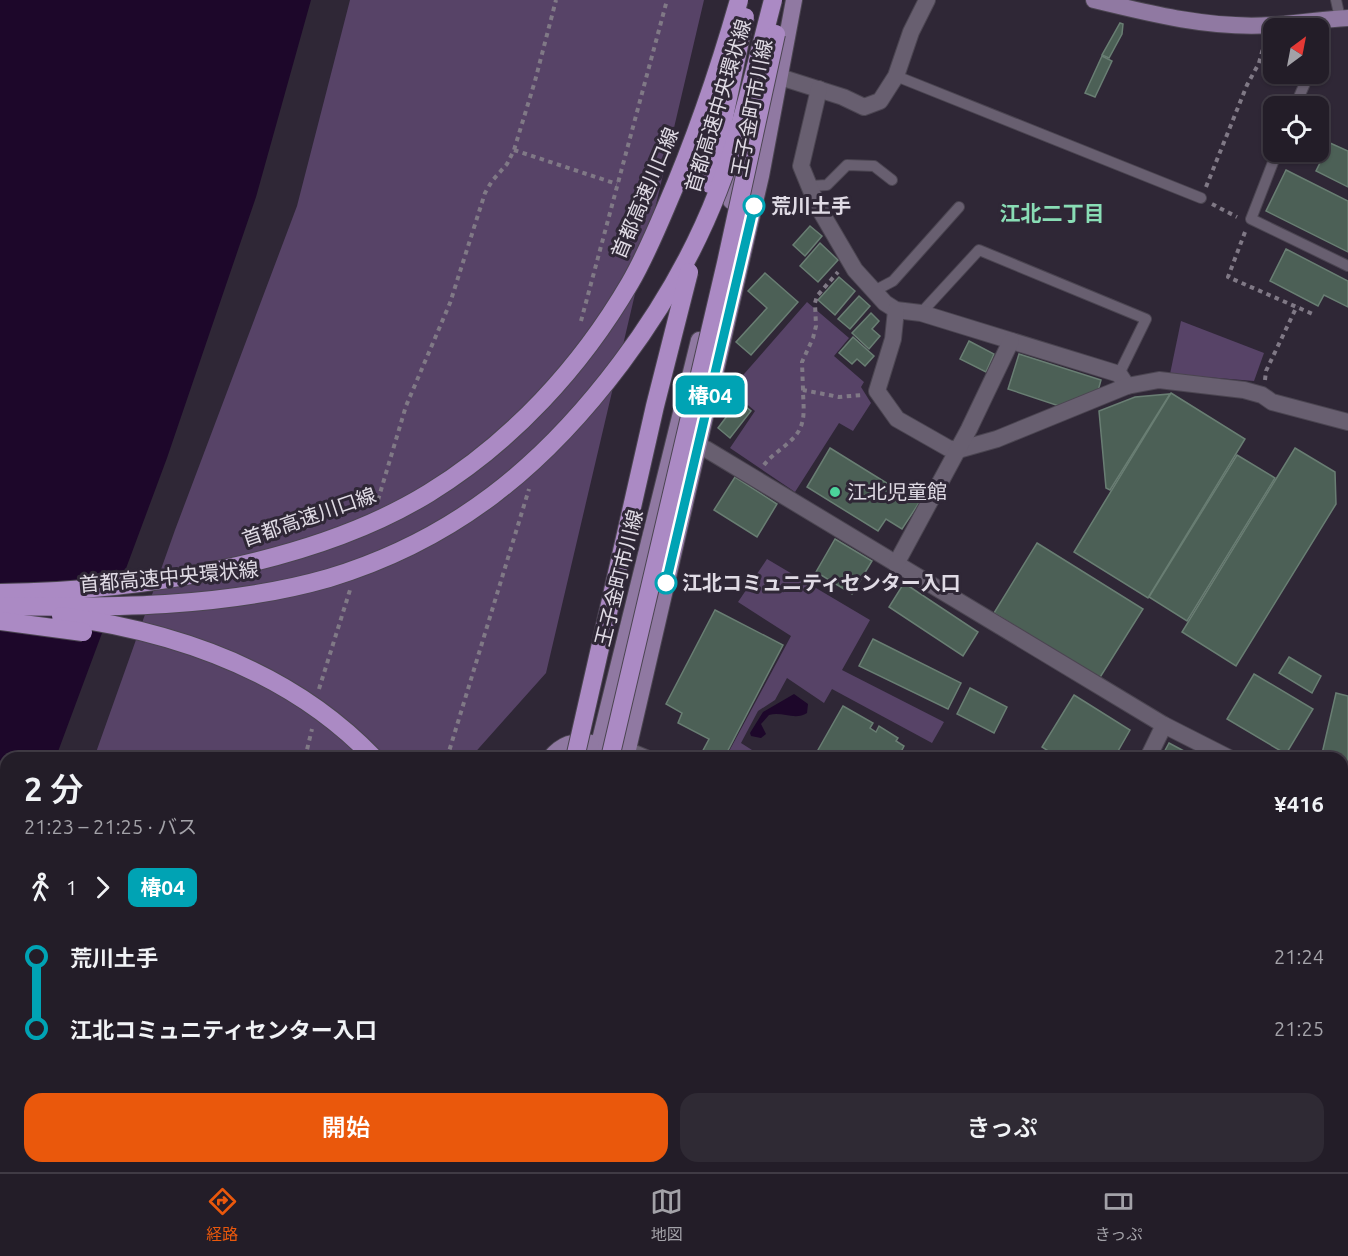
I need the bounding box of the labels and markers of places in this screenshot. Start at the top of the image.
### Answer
place label: 荒川土手 [771,194,851,217]
marker: 荒川土手 [743,195,765,217]
place label: 江北児童館 [847,480,947,503]
marker: 江北児童館 [828,485,842,499]
place label: 江北コミュニティセンター入口 [682,571,961,594]
marker: 江北コミュニティセンター入口 [655,572,677,594]

